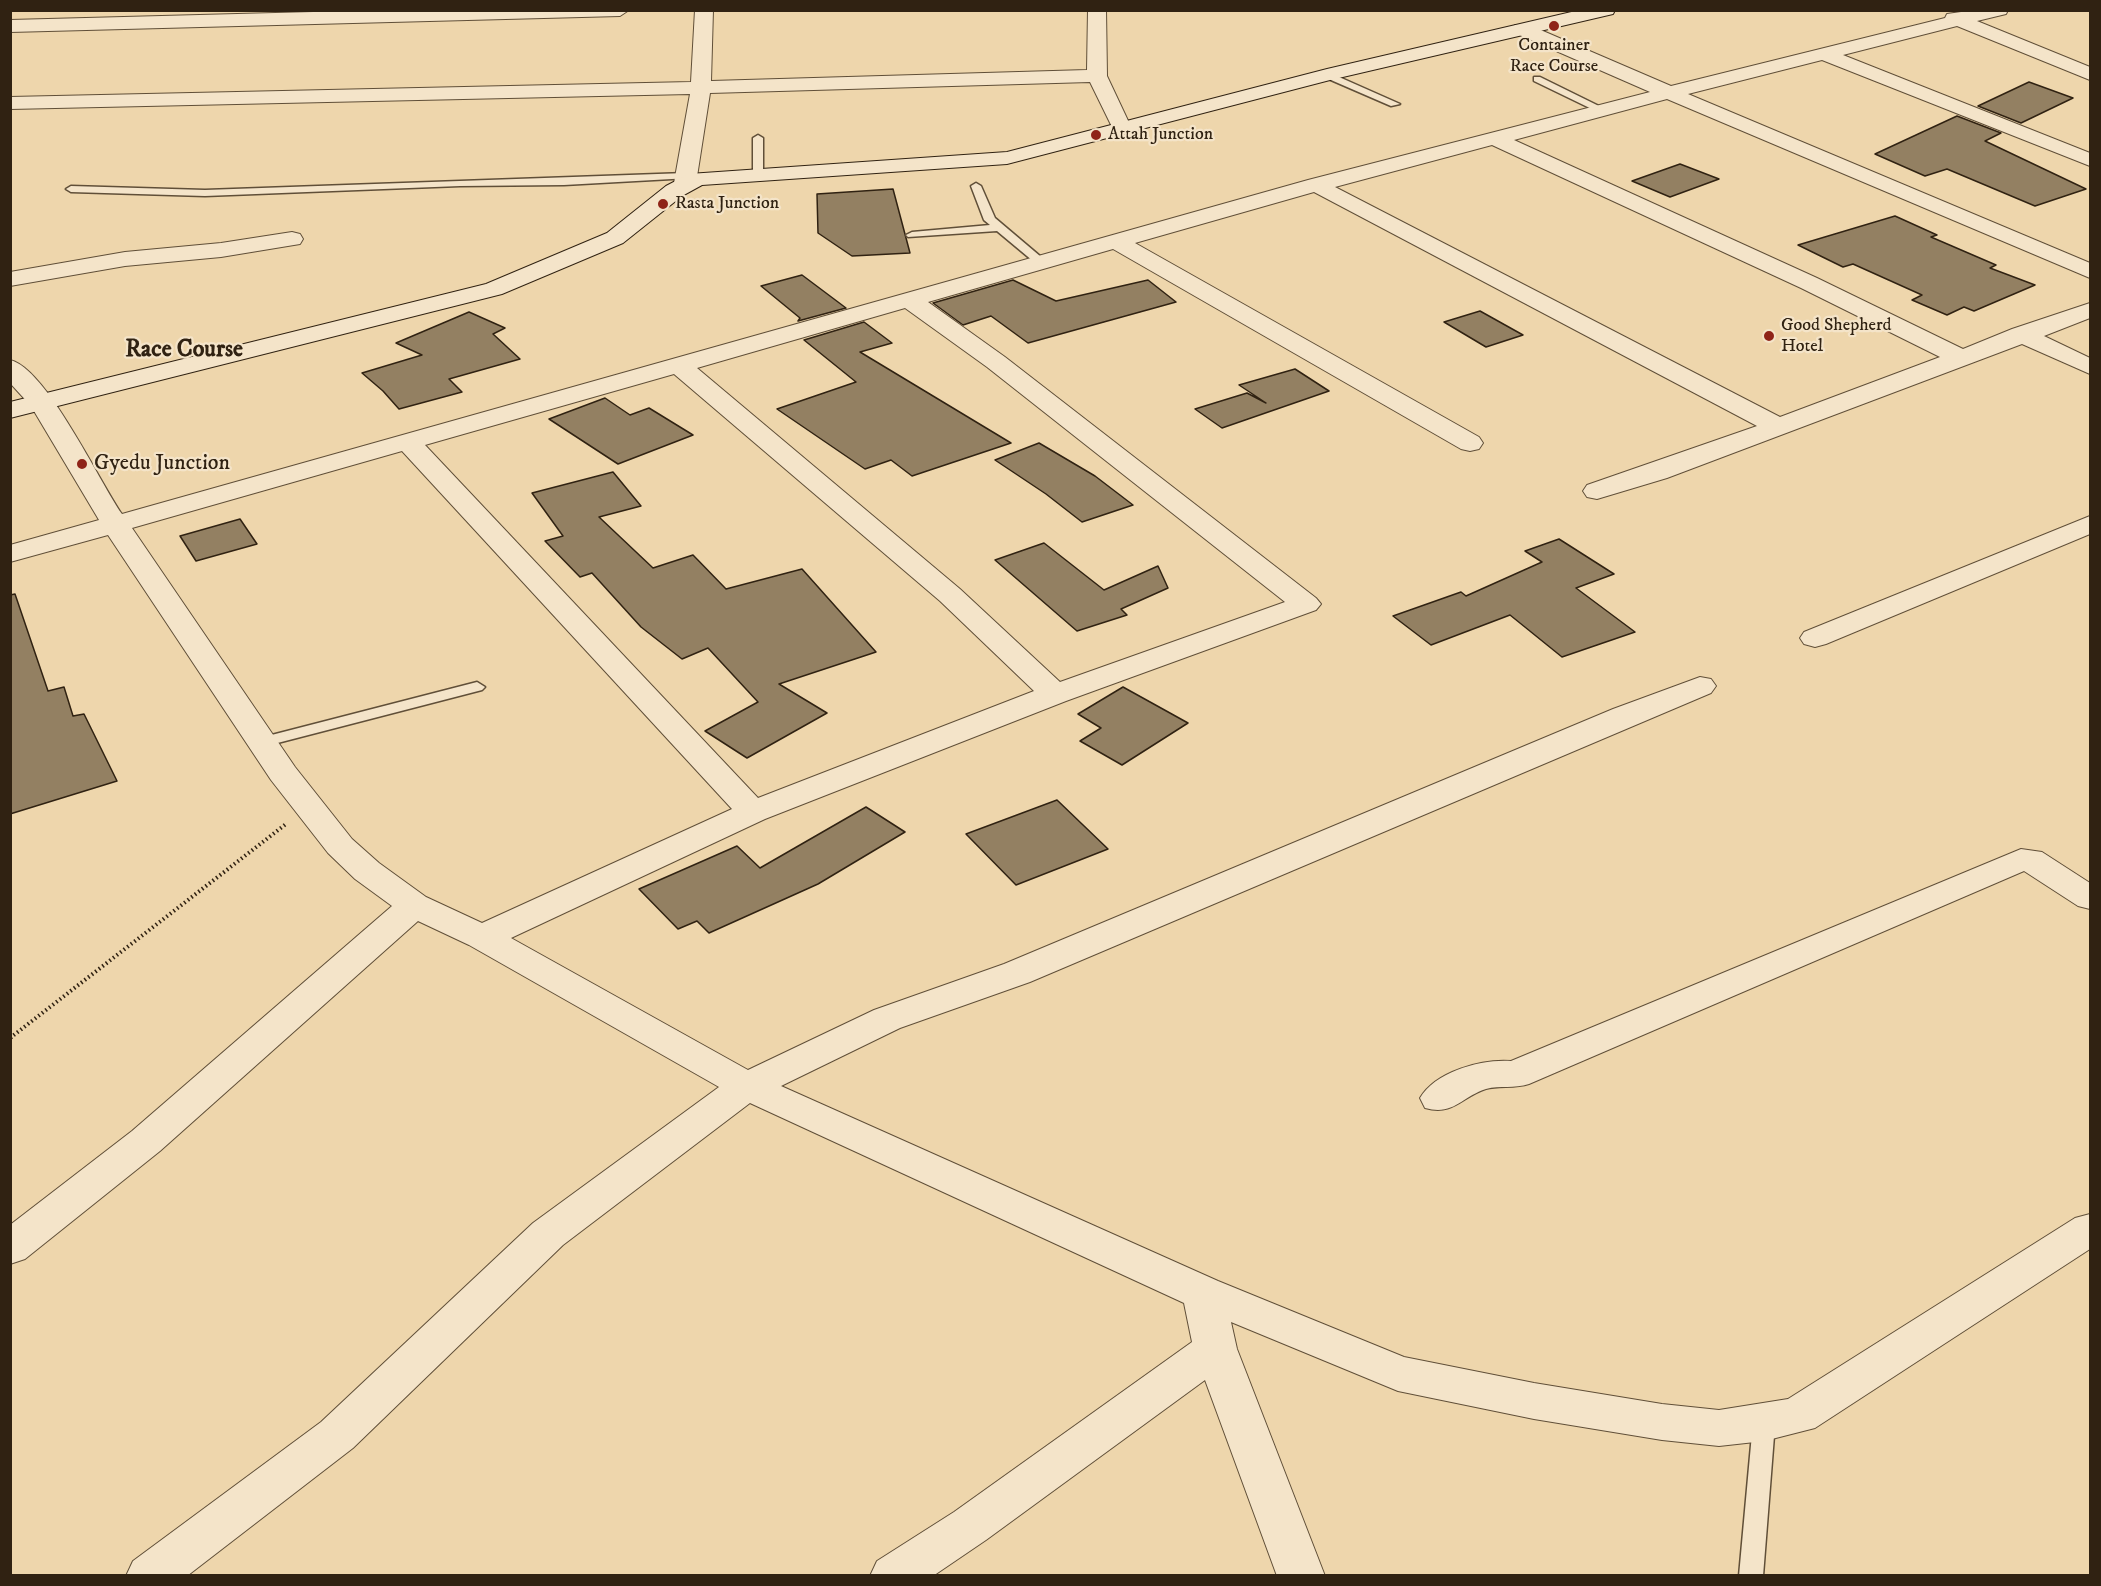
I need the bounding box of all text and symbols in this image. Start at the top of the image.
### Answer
marker: Container Race Course [1547,19,1561,33]
place label: Container Race Course [1510,35,1598,78]
place label: Attah Junction [1108,124,1213,146]
marker: Attah Junction [1089,128,1103,142]
place label: Rasta Junction [675,193,779,215]
marker: Rasta Junction [656,197,670,211]
place label: Good Shepherd Hotel [1781,315,1892,358]
marker: Good Shepherd Hotel [1762,329,1776,343]
district label: Race Course [125,337,243,365]
place label: Gyedu Junction [94,451,230,477]
marker: Gyedu Junction [75,457,89,471]

